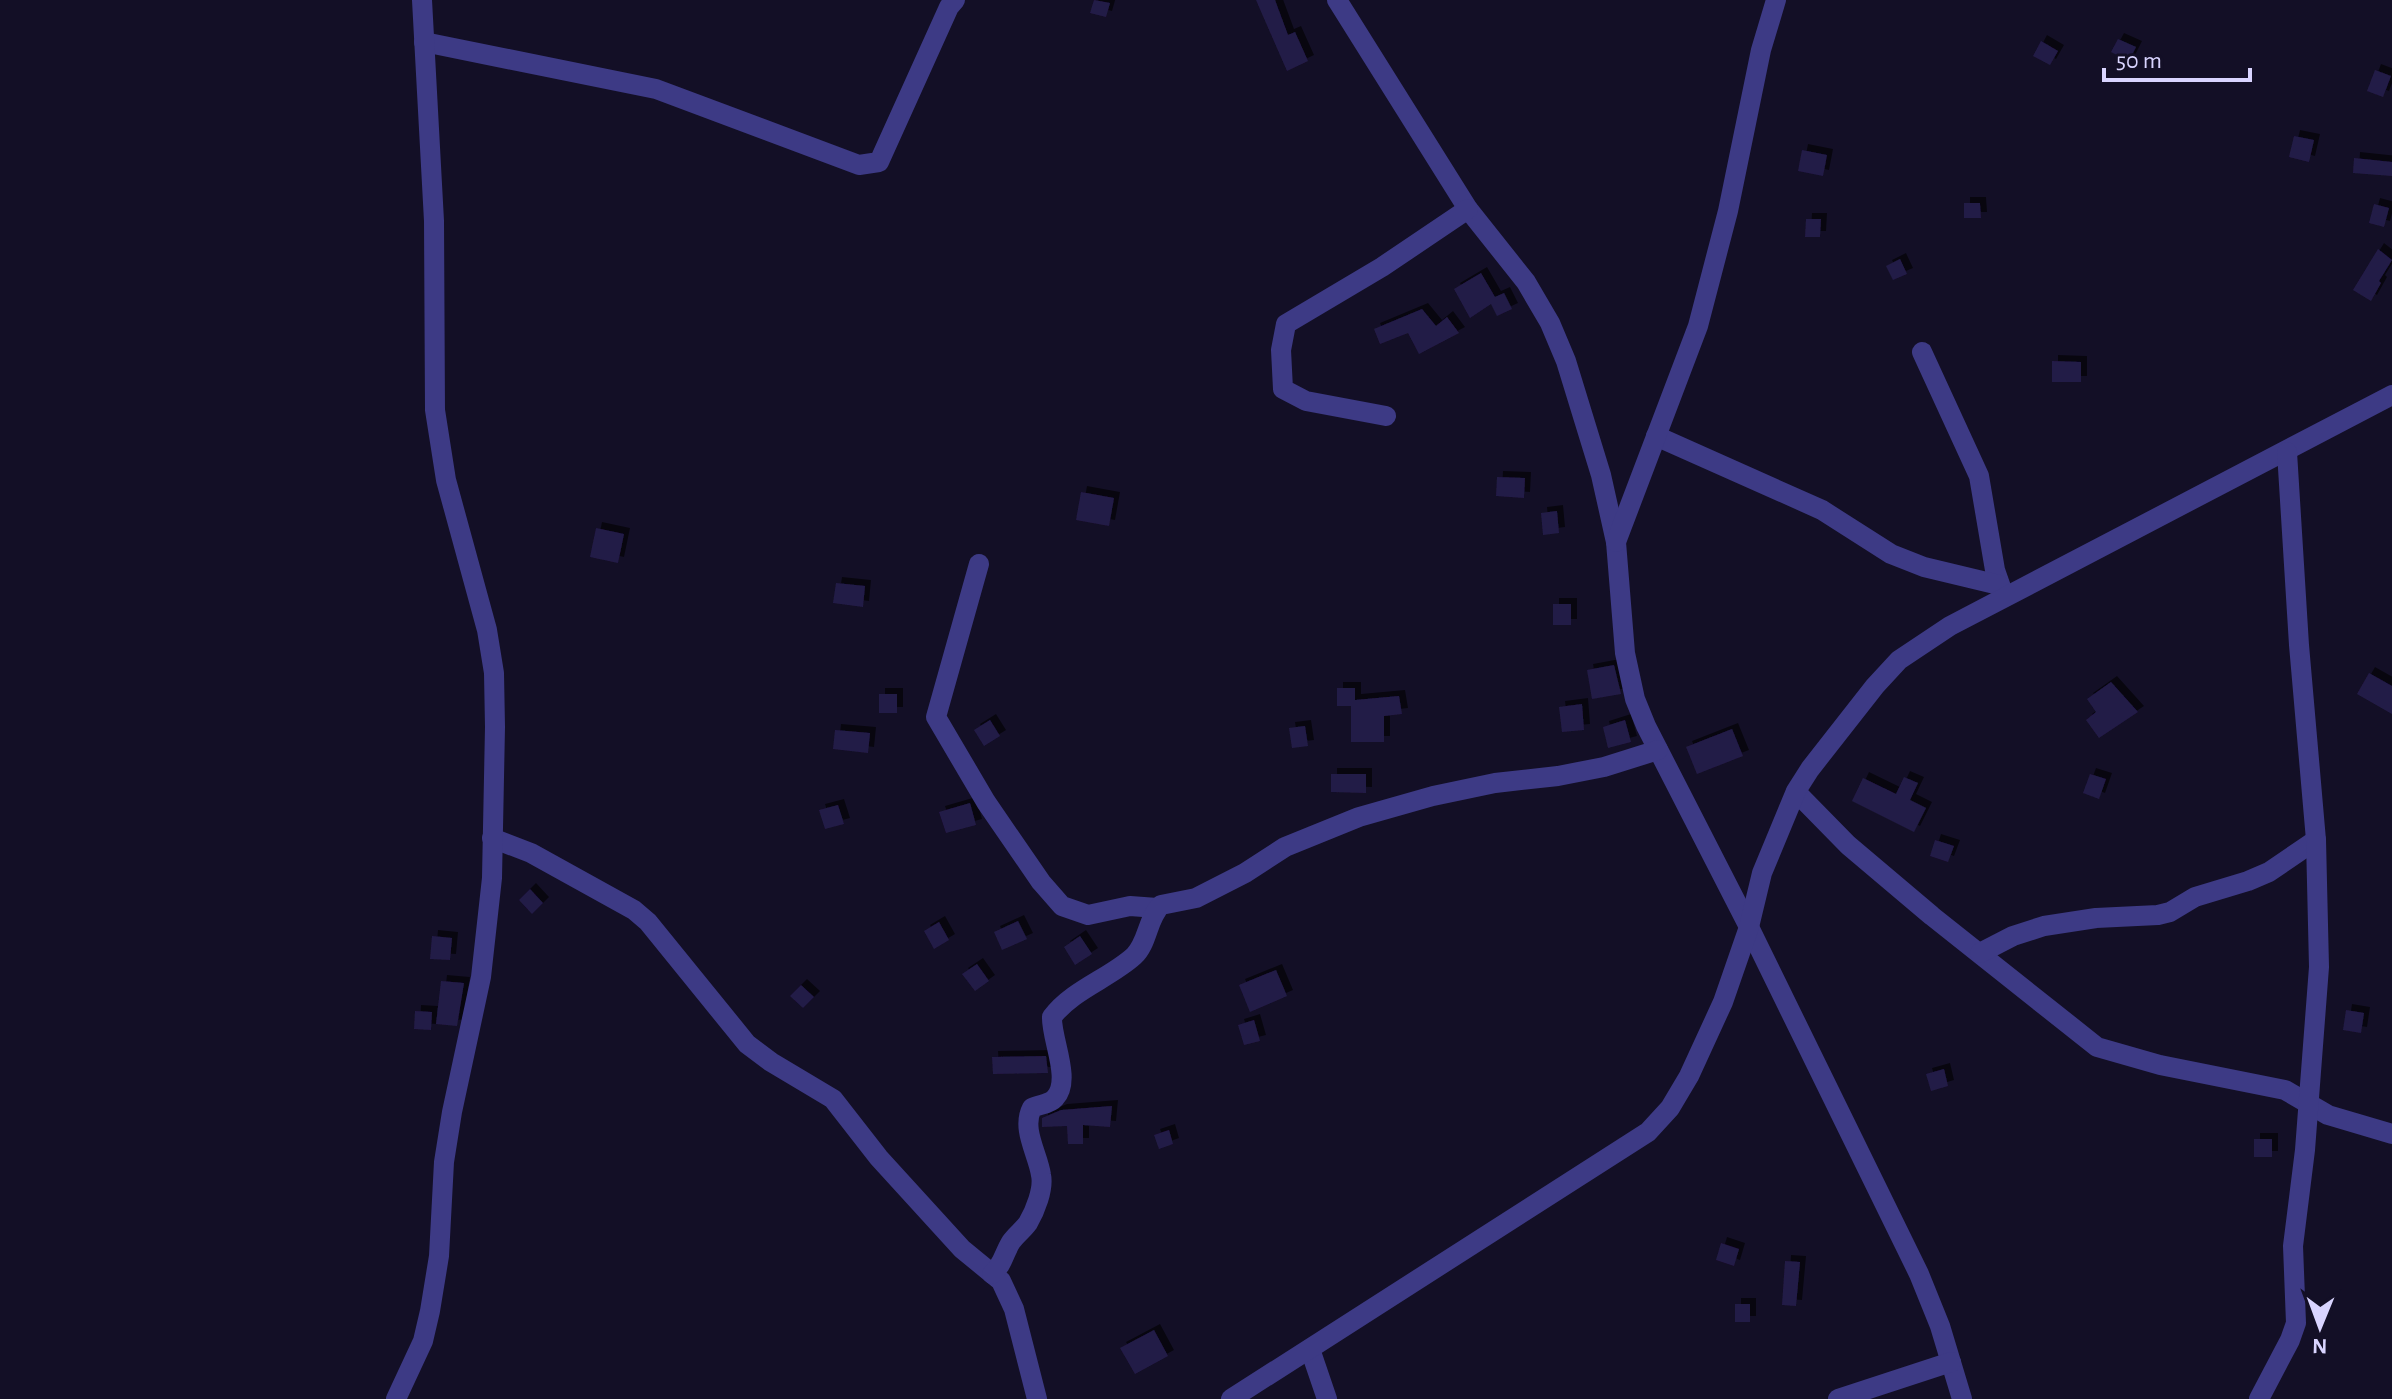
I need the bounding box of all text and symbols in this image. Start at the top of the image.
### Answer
scale bar [2104,32,2250,82]
text: 50 m [2116,49,2162,73]
north arrow [2280,1287,2360,1367]
text: N [2312,1335,2328,1357]

